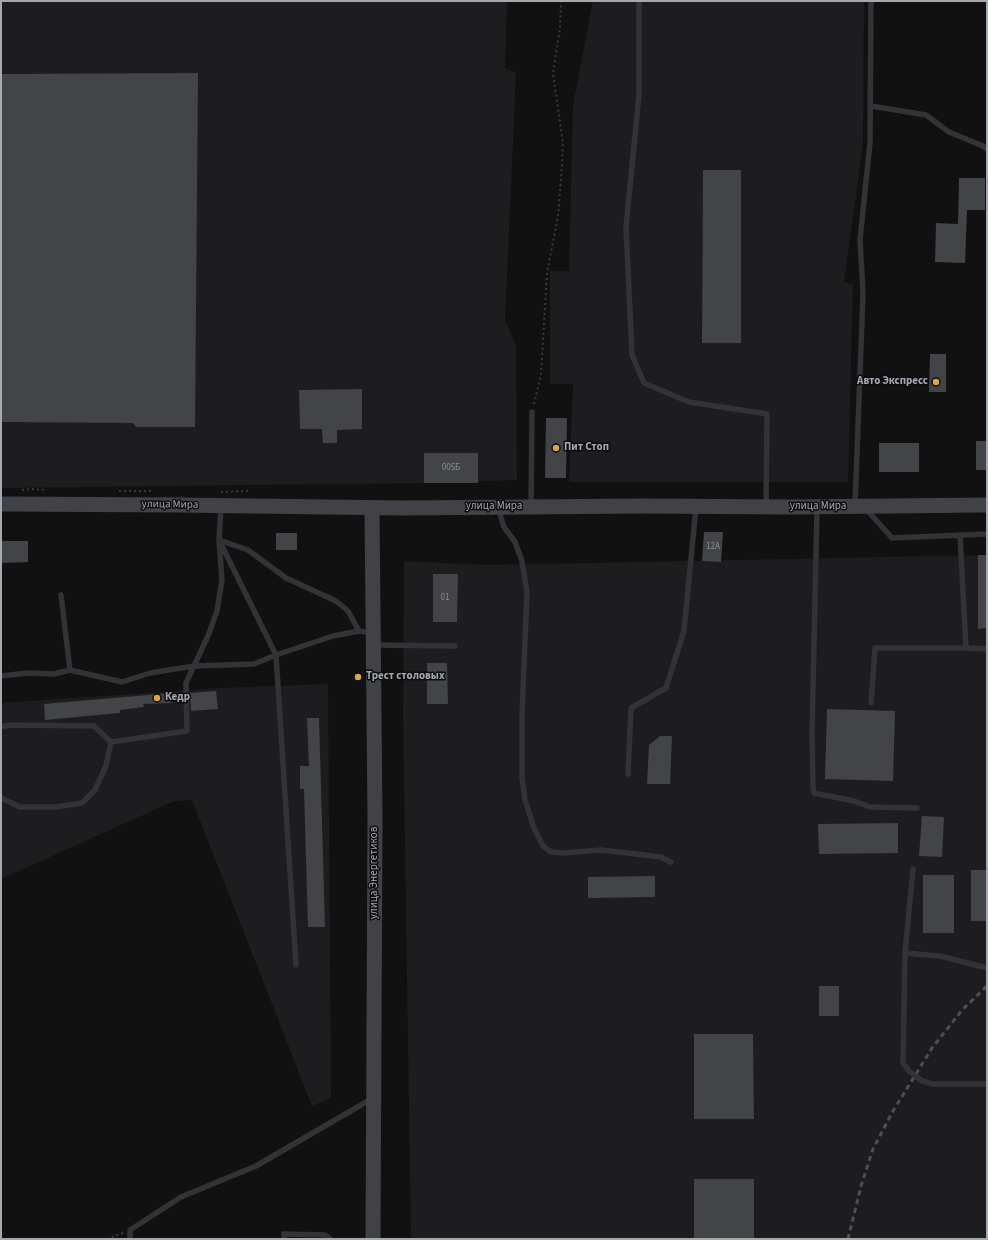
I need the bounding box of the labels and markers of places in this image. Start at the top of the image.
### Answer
place label: Авто Экспресс [857,375,928,389]
marker: Авто Экспресс [931,377,941,387]
place label: Пит Стоп [564,441,609,455]
marker: Пит Стоп [551,443,561,453]
place label: Трест столовых [366,670,445,684]
marker: Трест столовых [353,672,363,682]
place label: Кедр [165,691,190,705]
marker: Кедр [152,693,162,703]

